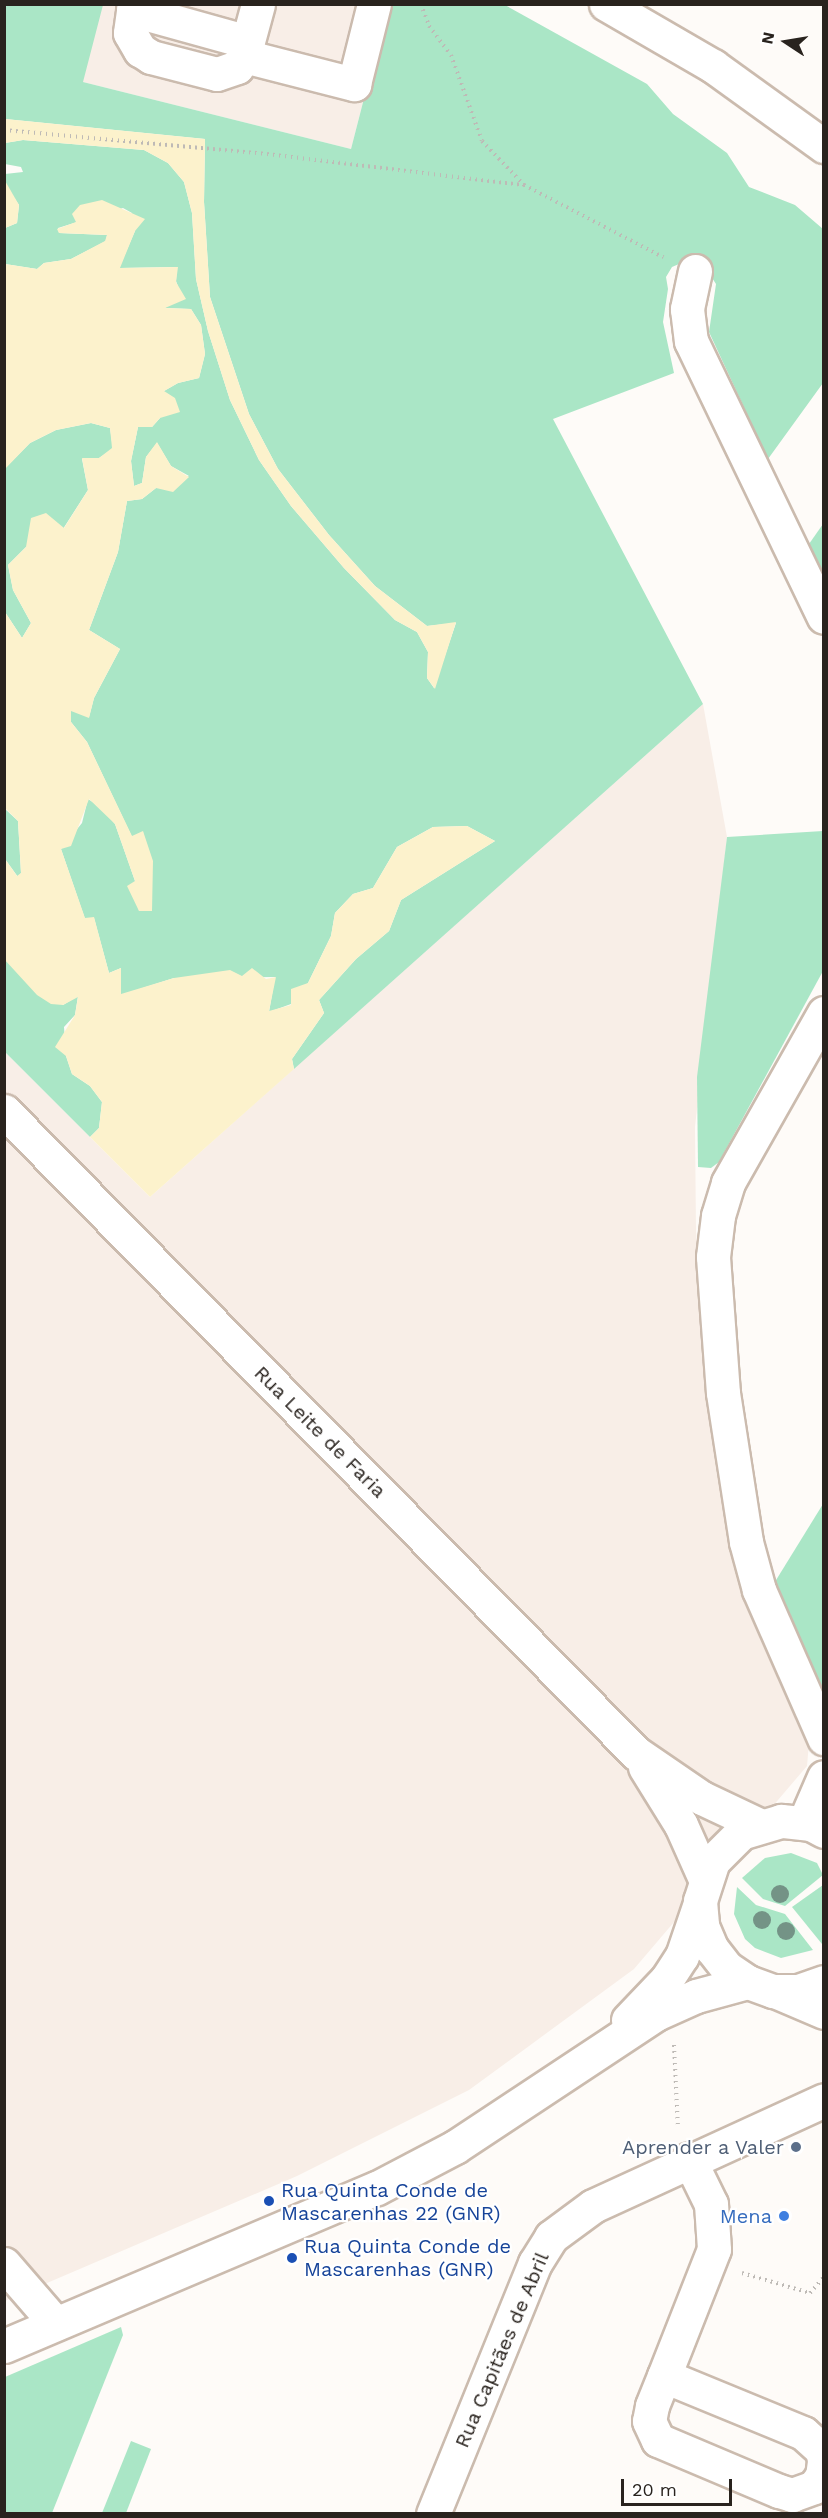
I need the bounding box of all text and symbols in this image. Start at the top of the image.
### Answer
north arrow [756,12,816,72]
text: N [757,30,778,46]
street label: Rua Leite de Faria [249,1361,391,1503]
place label: Aprender a Valer [620,2135,784,2159]
marker: Aprender a Valer [789,2140,803,2154]
place label: Rua Quinta Conde de Mascarenhas 22 (GNR) [281,2178,501,2225]
marker: Rua Quinta Conde de Mascarenhas 22 (GNR) [262,2194,276,2208]
place label: Mena [720,2204,772,2228]
marker: Mena [777,2209,791,2223]
place label: Rua Quinta Conde de Mascarenhas (GNR) [304,2234,512,2281]
street label: Rua Capitães de Abril [450,2248,554,2452]
marker: Rua Quinta Conde de Mascarenhas (GNR) [285,2251,299,2265]
scale bar [624,2467,735,2505]
text: 20 m [632,2479,677,2500]

